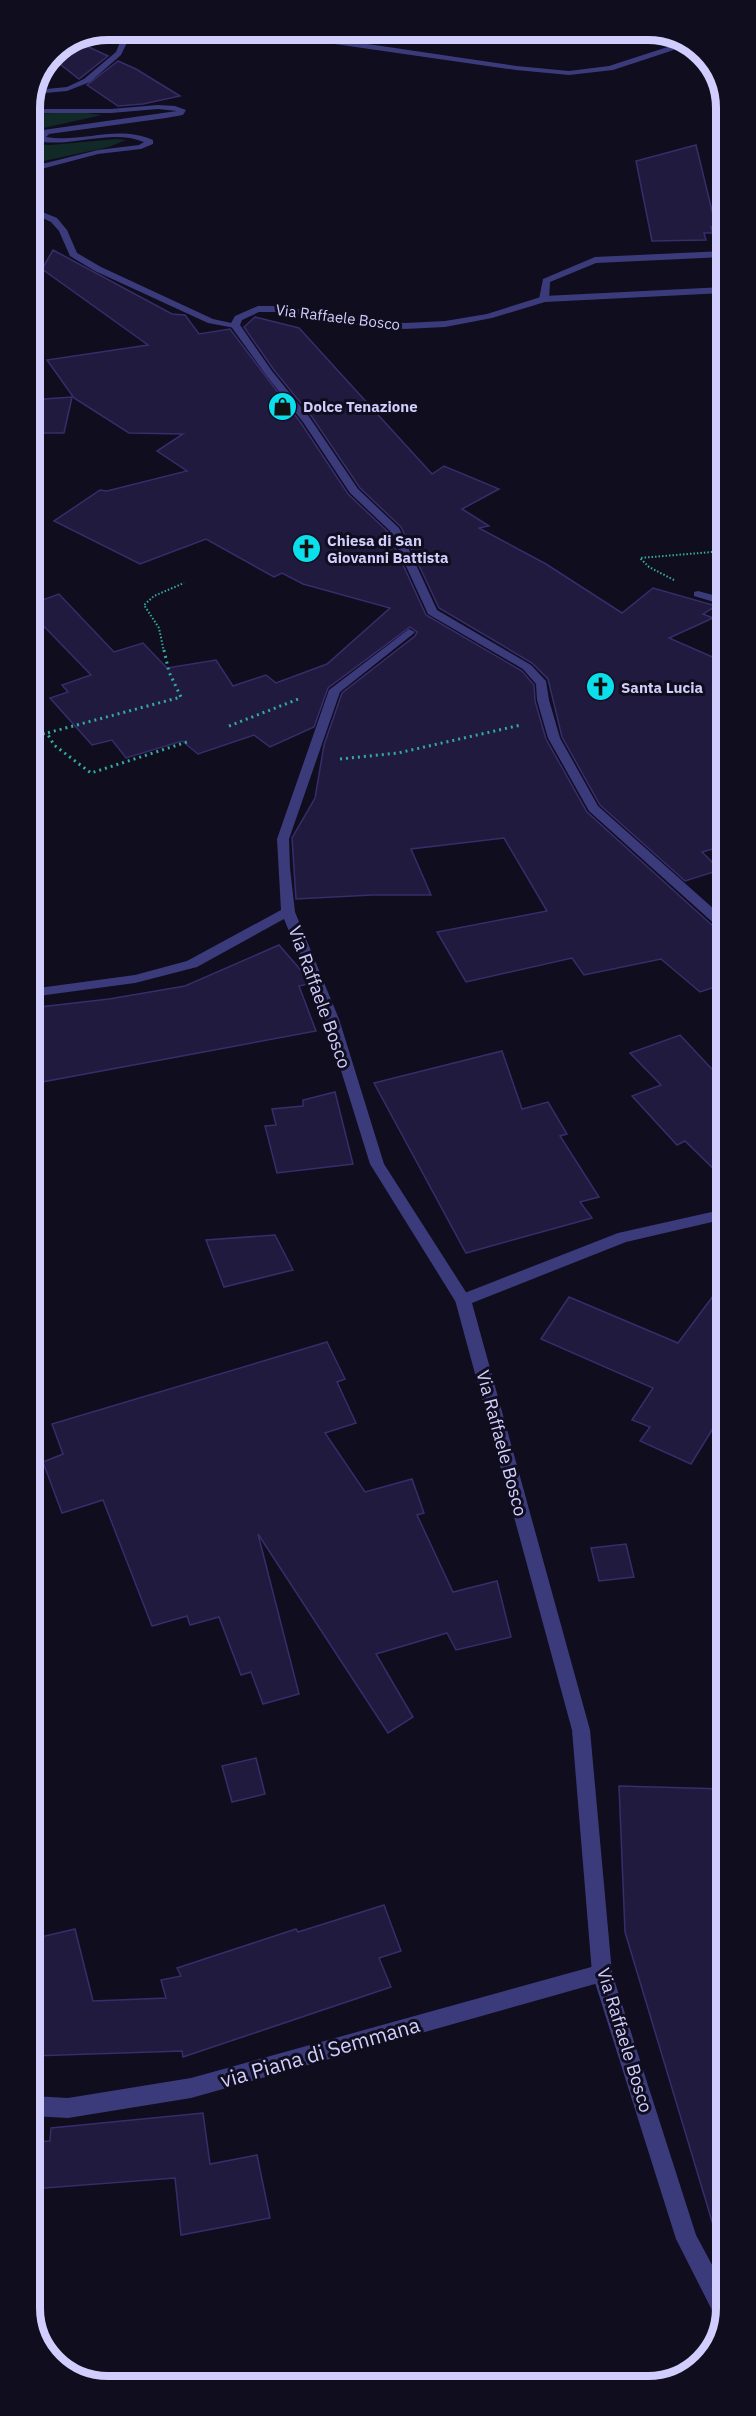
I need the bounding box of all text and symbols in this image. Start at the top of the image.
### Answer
street label: Via Raffaele Bosco [275,300,401,334]
shop icon: Dolce Tenazione [266,390,298,422]
place label: Dolce Tenazione [303,397,418,416]
place label: Chiesa di San Giovanni Battista [327,531,449,567]
church icon: Chiesa di San Giovanni Battista [290,533,322,565]
church icon: Santa Lucia [584,671,616,703]
place label: Santa Lucia [621,678,704,697]
street label: Via Raffaele Bosco [284,923,356,1071]
street label: Via Raffaele Bosco [471,1368,533,1518]
street label: Via Raffaele Bosco [592,1965,658,2115]
street label: via Piana di Semmana [217,2010,423,2094]

